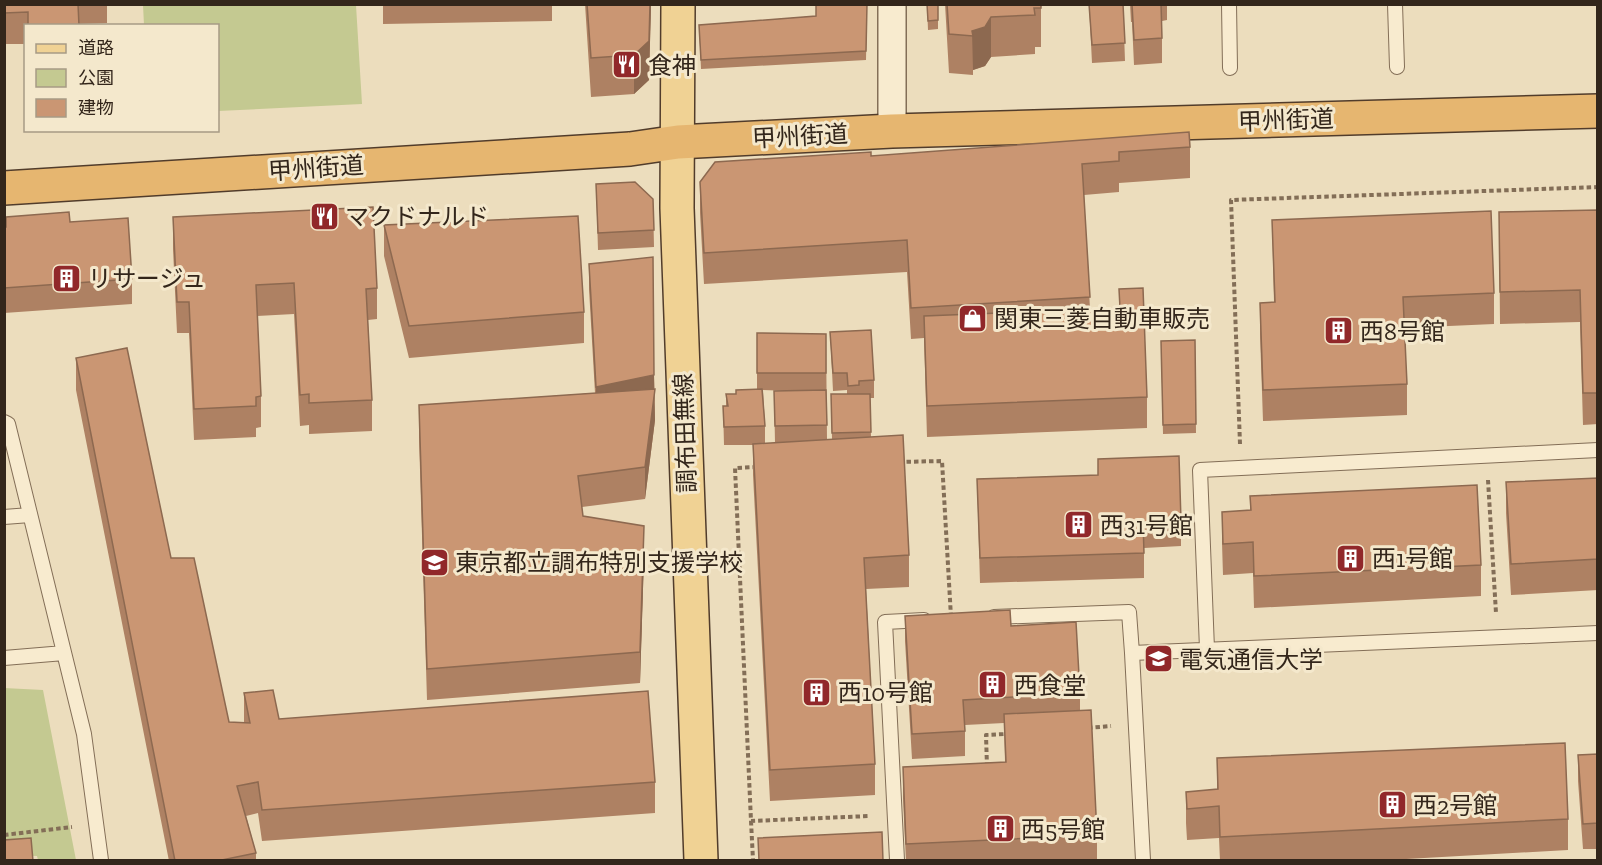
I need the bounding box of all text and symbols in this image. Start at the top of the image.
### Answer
legend [24,24,219,132]
text: 道路 [78,37,114,59]
restaurant icon: 食神 [611,49,643,81]
place label: 食神 [648,51,696,80]
text: 公園 [78,67,114,89]
text: 建物 [78,97,114,119]
street label: 甲州街道 [1238,104,1334,136]
street label: 甲州街道 [751,119,849,153]
street label: 甲州街道 [267,150,365,186]
restaurant icon: マクドナルド [308,200,340,232]
place label: マクドナルド [345,202,489,231]
building icon: リサージュ [51,262,83,294]
place label: リサージュ [88,264,206,293]
shop icon: 関東三菱自動車販売 [957,302,989,334]
place label: 関東三菱自動車販売 [994,304,1210,333]
building icon: 西8号館 [1323,315,1355,347]
place label: 西8号館 [1360,317,1445,346]
street label: 調布田無線 [668,373,702,493]
building icon: 西31号館 [1063,509,1095,541]
place label: 西31号館 [1100,511,1193,540]
building icon: 西1号館 [1335,542,1367,574]
place label: 西1号館 [1372,544,1453,573]
school or university icon: 東京都立調布特別支援学校 [418,546,450,578]
place label: 東京都立調布特別支援学校 [455,548,743,577]
school or university icon: 電気通信大学 [1142,643,1174,675]
place label: 電気通信大学 [1179,645,1323,674]
building icon: 西食堂 [977,669,1009,701]
place label: 西食堂 [1014,671,1086,700]
building icon: 西10号館 [801,676,833,708]
place label: 西10号館 [838,678,933,707]
building icon: 西2号館 [1376,789,1408,821]
place label: 西2号館 [1413,791,1497,820]
building icon: 西5号館 [984,813,1016,845]
place label: 西5号館 [1021,815,1105,844]

